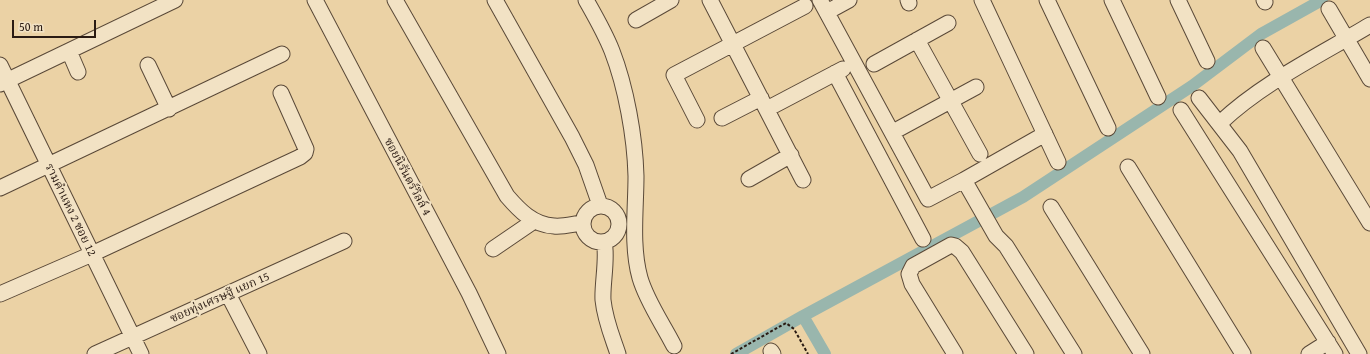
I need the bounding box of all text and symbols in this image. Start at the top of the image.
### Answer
scale bar [14,12,98,38]
text: 50 m [19,18,43,35]
street label: ซอยนิรันดร์วิลล์ 4 [380,136,434,218]
street label: รามคำแหง 2 ซอย 12 [41,161,99,259]
street label: ซอยทุ่งเศรษฐี แยก 15 [168,270,272,326]

